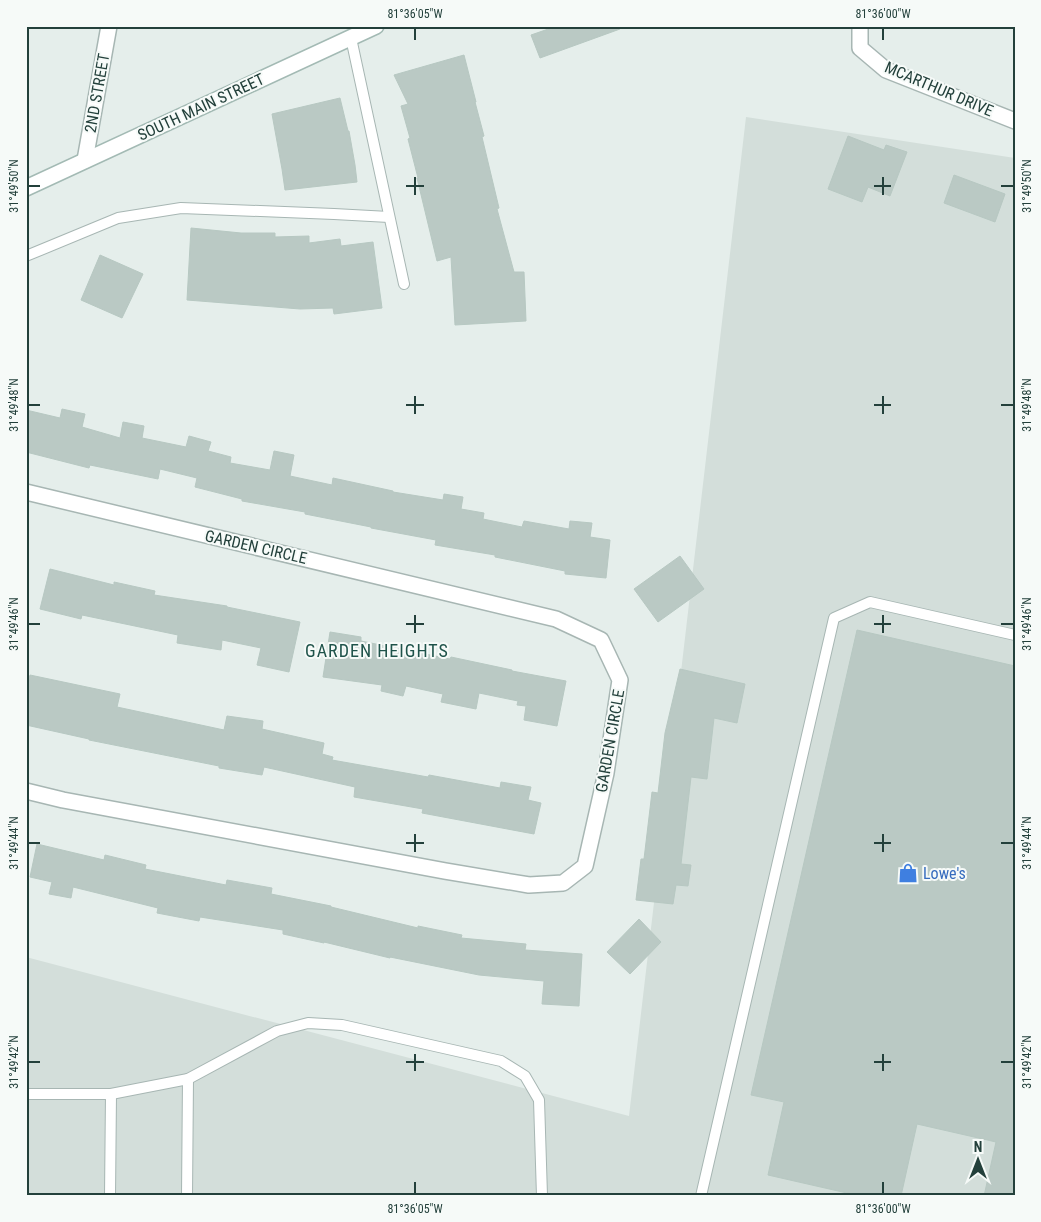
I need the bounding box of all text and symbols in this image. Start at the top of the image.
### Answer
text: 81°36'05"W [387,7,443,21]
text: 81°36'00"W [855,7,911,21]
street label: 2ND STREET [81,52,113,134]
street label: MCARTHUR DRIVE [882,58,996,120]
street label: SOUTH MAIN STREET [135,69,267,145]
text: 31°49'50"N [7,159,21,213]
text: 31°49'50"N [1020,159,1034,213]
text: 31°49'48"N [7,378,21,432]
text: 31°49'48"N [1020,378,1034,432]
street label: GARDEN CIRCLE [203,526,309,568]
text: 31°49'46"N [7,597,21,651]
text: 31°49'46"N [1020,597,1034,651]
district label: GARDEN HEIGHTS [305,640,449,661]
street label: GARDEN CIRCLE [592,688,628,794]
text: 31°49'44"N [7,816,21,870]
text: 31°49'44"N [1020,816,1034,870]
shop icon: Lowe's [897,862,919,884]
place label: Lowe's [923,864,966,883]
text: 31°49'42"N [7,1035,21,1089]
text: 31°49'42"N [1020,1035,1034,1089]
north arrow [954,1134,1004,1184]
text: N [974,1139,982,1155]
text: 81°36'05"W [387,1202,443,1216]
text: 81°36'00"W [855,1202,911,1216]

